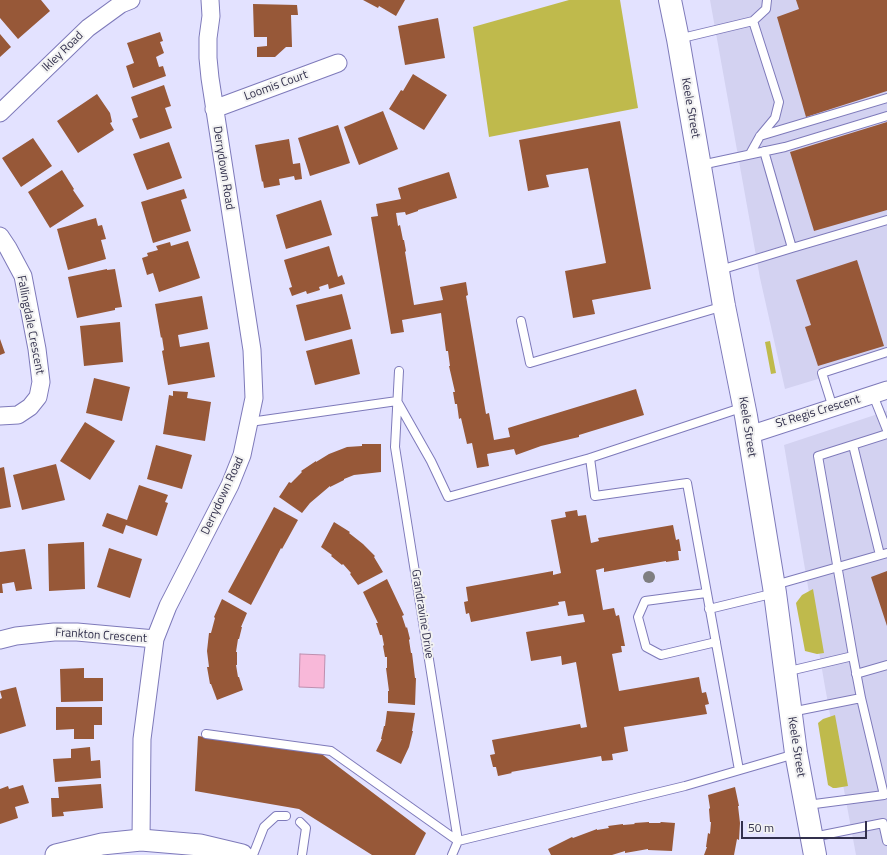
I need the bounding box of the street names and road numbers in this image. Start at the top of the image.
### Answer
street label: Ikley Road [39,29,87,75]
street label: Loomis Court [242,68,310,104]
street label: Keele Street [678,77,702,139]
street label: Derrydown Road [209,125,237,211]
street label: Fallingdale Crescent [13,274,47,376]
street label: St Regis Crescent [774,392,862,432]
street label: Keele Street [735,396,759,458]
street label: Derrydown Road [199,455,247,537]
street label: Grandravine Drive [408,568,436,660]
street label: Frankton Crescent [55,626,147,646]
street label: Keele Street [784,716,808,778]

